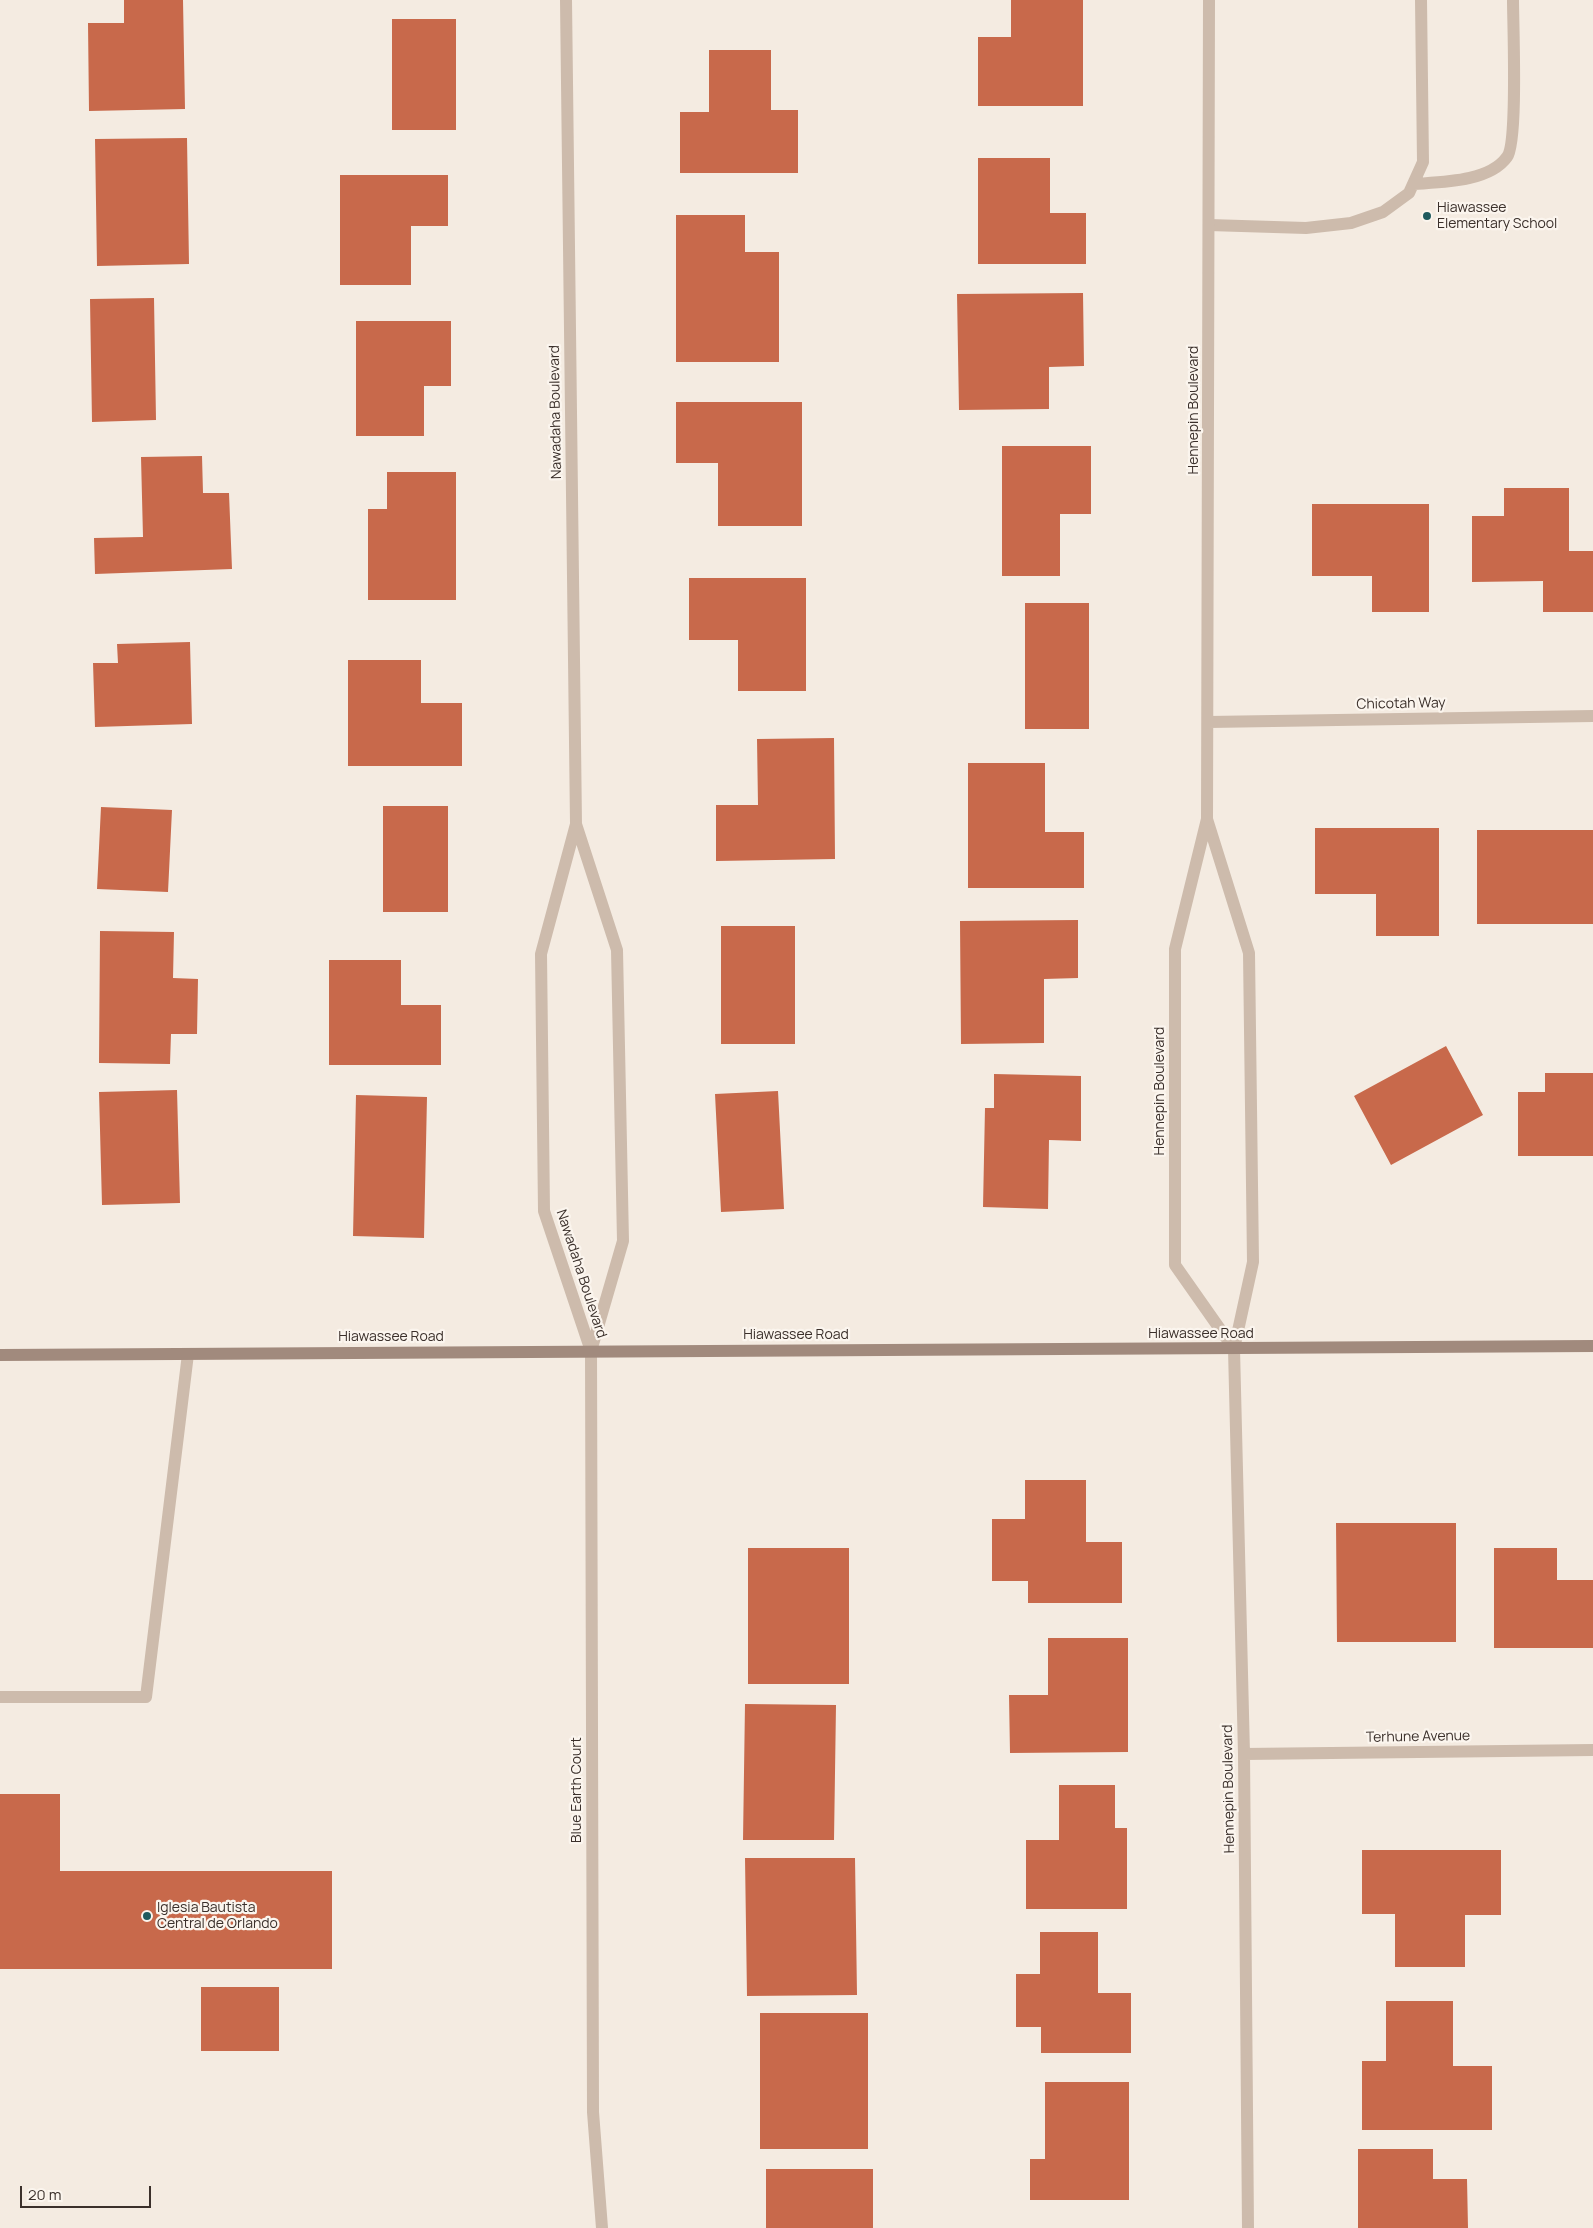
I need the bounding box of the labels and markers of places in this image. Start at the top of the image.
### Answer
place label: Hiawassee Elementary School [1437,200,1557,232]
marker: Hiawassee Elementary School [1421,210,1433,222]
place label: Iglesia Bautista Central de Orlando [157,1900,278,1932]
marker: Iglesia Bautista Central de Orlando [141,1910,153,1922]

